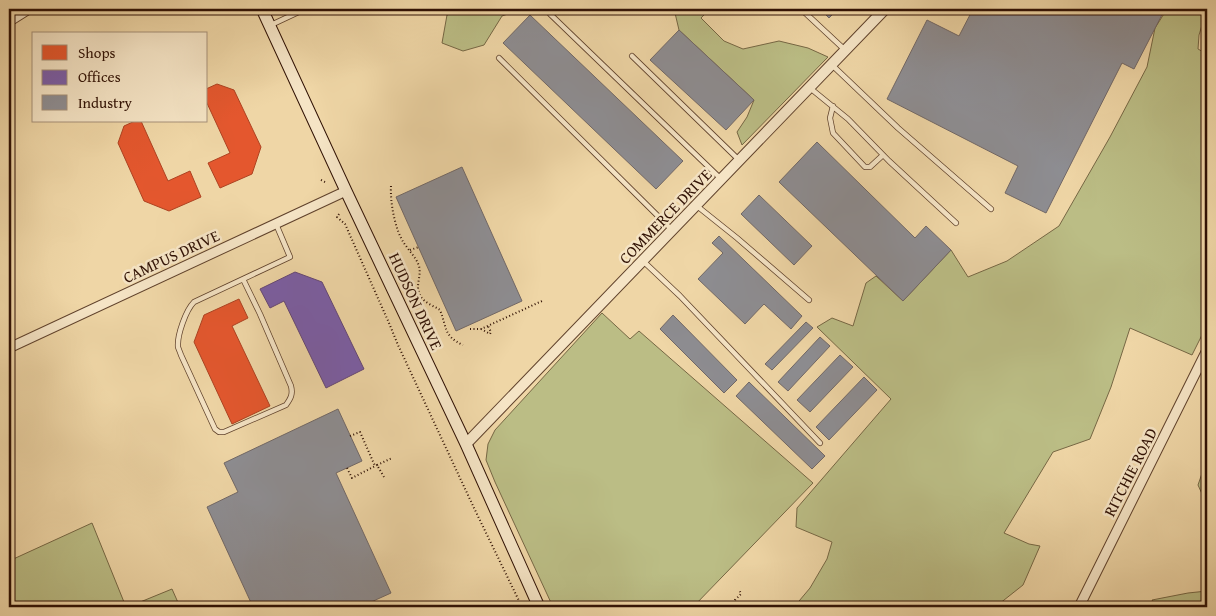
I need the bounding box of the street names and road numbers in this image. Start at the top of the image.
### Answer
street label: COMMERCE DRIVE [613,163,717,269]
street label: CAMPUS DRIVE [119,223,223,289]
street label: HUDSON DRIVE [383,248,449,354]
street label: RITCHIE ROAD [1097,423,1163,521]

